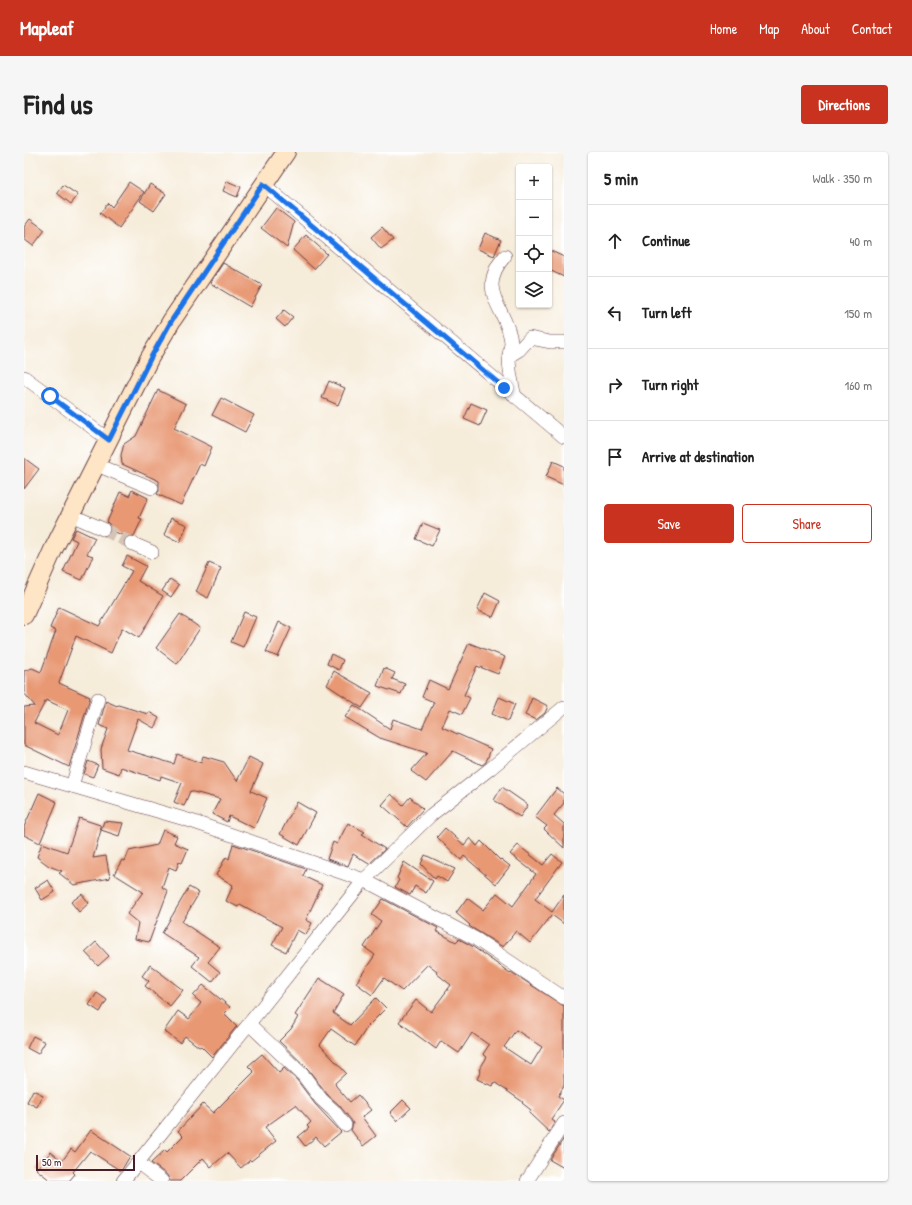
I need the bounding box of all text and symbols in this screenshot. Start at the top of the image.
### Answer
text: Mapleaf [20,15,74,41]
text: Home [710,19,737,38]
text: Map [759,19,779,38]
text: About [801,19,830,38]
text: Contact [852,19,892,38]
text: Find us [24,85,93,123]
button: Directions [801,85,888,124]
map controls [516,164,552,308]
button: + [516,164,552,200]
text: 5 min [604,167,638,190]
text: Walk · 350 m [812,169,872,187]
button: − [516,200,552,236]
icon: ahead [604,230,626,252]
text: Continue [642,230,690,251]
text: 40 m [849,232,872,250]
button: locate [516,236,552,272]
button: layers [516,272,552,308]
icon: left [604,302,626,324]
text: Turn left [642,302,692,323]
text: 150 m [844,304,872,322]
icon: right [604,374,626,396]
text: Turn right [642,374,698,395]
text: 160 m [844,376,872,394]
route end [495,379,513,397]
route start [41,387,59,405]
icon: arrive [604,446,626,468]
text: Arrive at destination [642,446,754,467]
button: Save [604,504,734,543]
button: Share [742,504,872,543]
scale bar [36,1153,135,1172]
text: 50 m [42,1155,62,1169]

